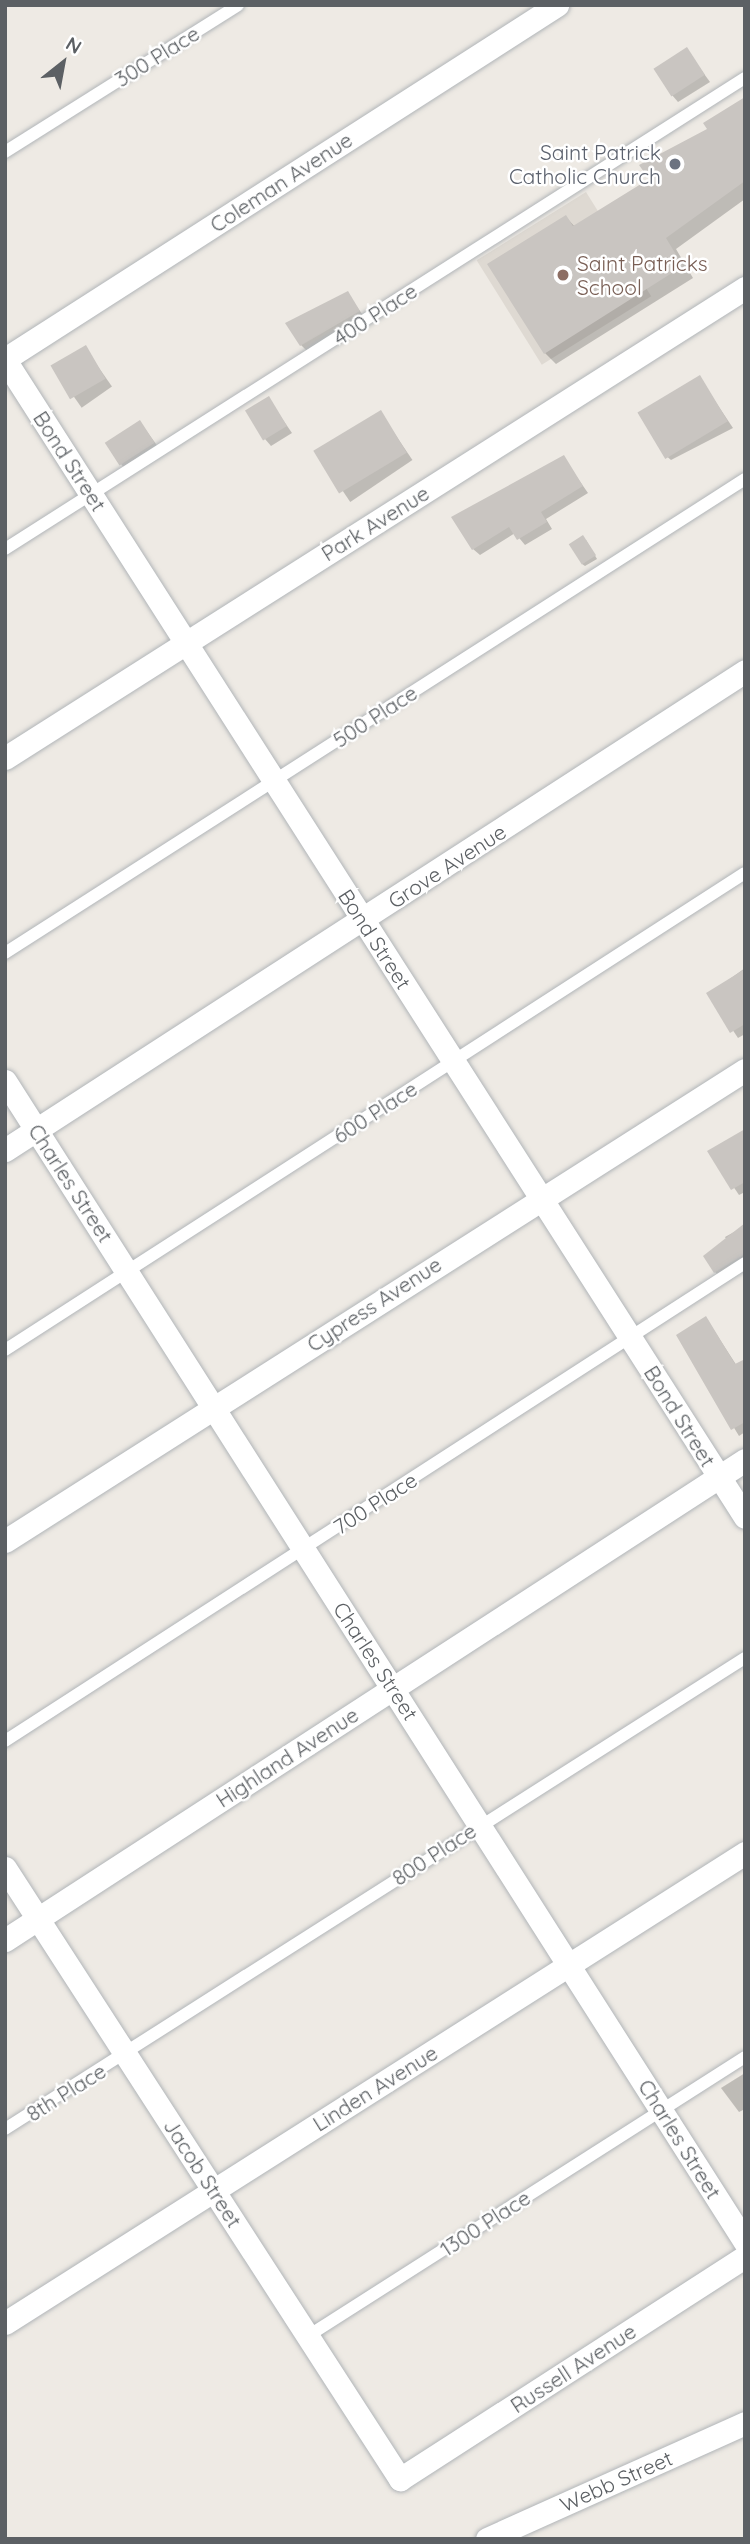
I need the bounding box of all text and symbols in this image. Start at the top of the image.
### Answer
street label: 300 Place [110,20,204,92]
north arrow [28,28,98,98]
text: N [62,31,86,59]
street label: Coleman Avenue [205,127,357,237]
place label: Saint Patrick Catholic Church [509,139,661,189]
marker: Saint Patrick Catholic Church [667,156,683,172]
place label: Saint Patricks School [577,250,708,300]
marker: Saint Patricks School [555,267,571,283]
street label: 400 Place [328,278,422,350]
street label: Bond Street [28,406,112,516]
street label: Park Avenue [317,480,433,566]
street label: 500 Place [328,680,422,752]
street label: Grove Avenue [383,819,511,913]
street label: Bond Street [333,884,417,994]
street label: 600 Place [328,1076,422,1148]
street label: Charles Street [23,1119,119,1247]
street label: Cypress Avenue [302,1251,446,1357]
street label: Bond Street [639,1361,721,1471]
street label: 700 Place [329,1467,421,1539]
street label: Charles Street [328,1597,424,1725]
street label: Highland Avenue [211,1702,363,1812]
street label: 800 Place [387,1818,481,1890]
street label: Linden Avenue [308,2040,442,2136]
street label: 8th Place [22,2058,110,2126]
street label: Charles Street [633,2075,727,2203]
street label: Jacob Street [159,2114,247,2232]
street label: 1300 Place [435,2185,535,2261]
street label: Russell Avenue [506,2318,640,2418]
street label: Webb Street [556,2445,676,2517]

